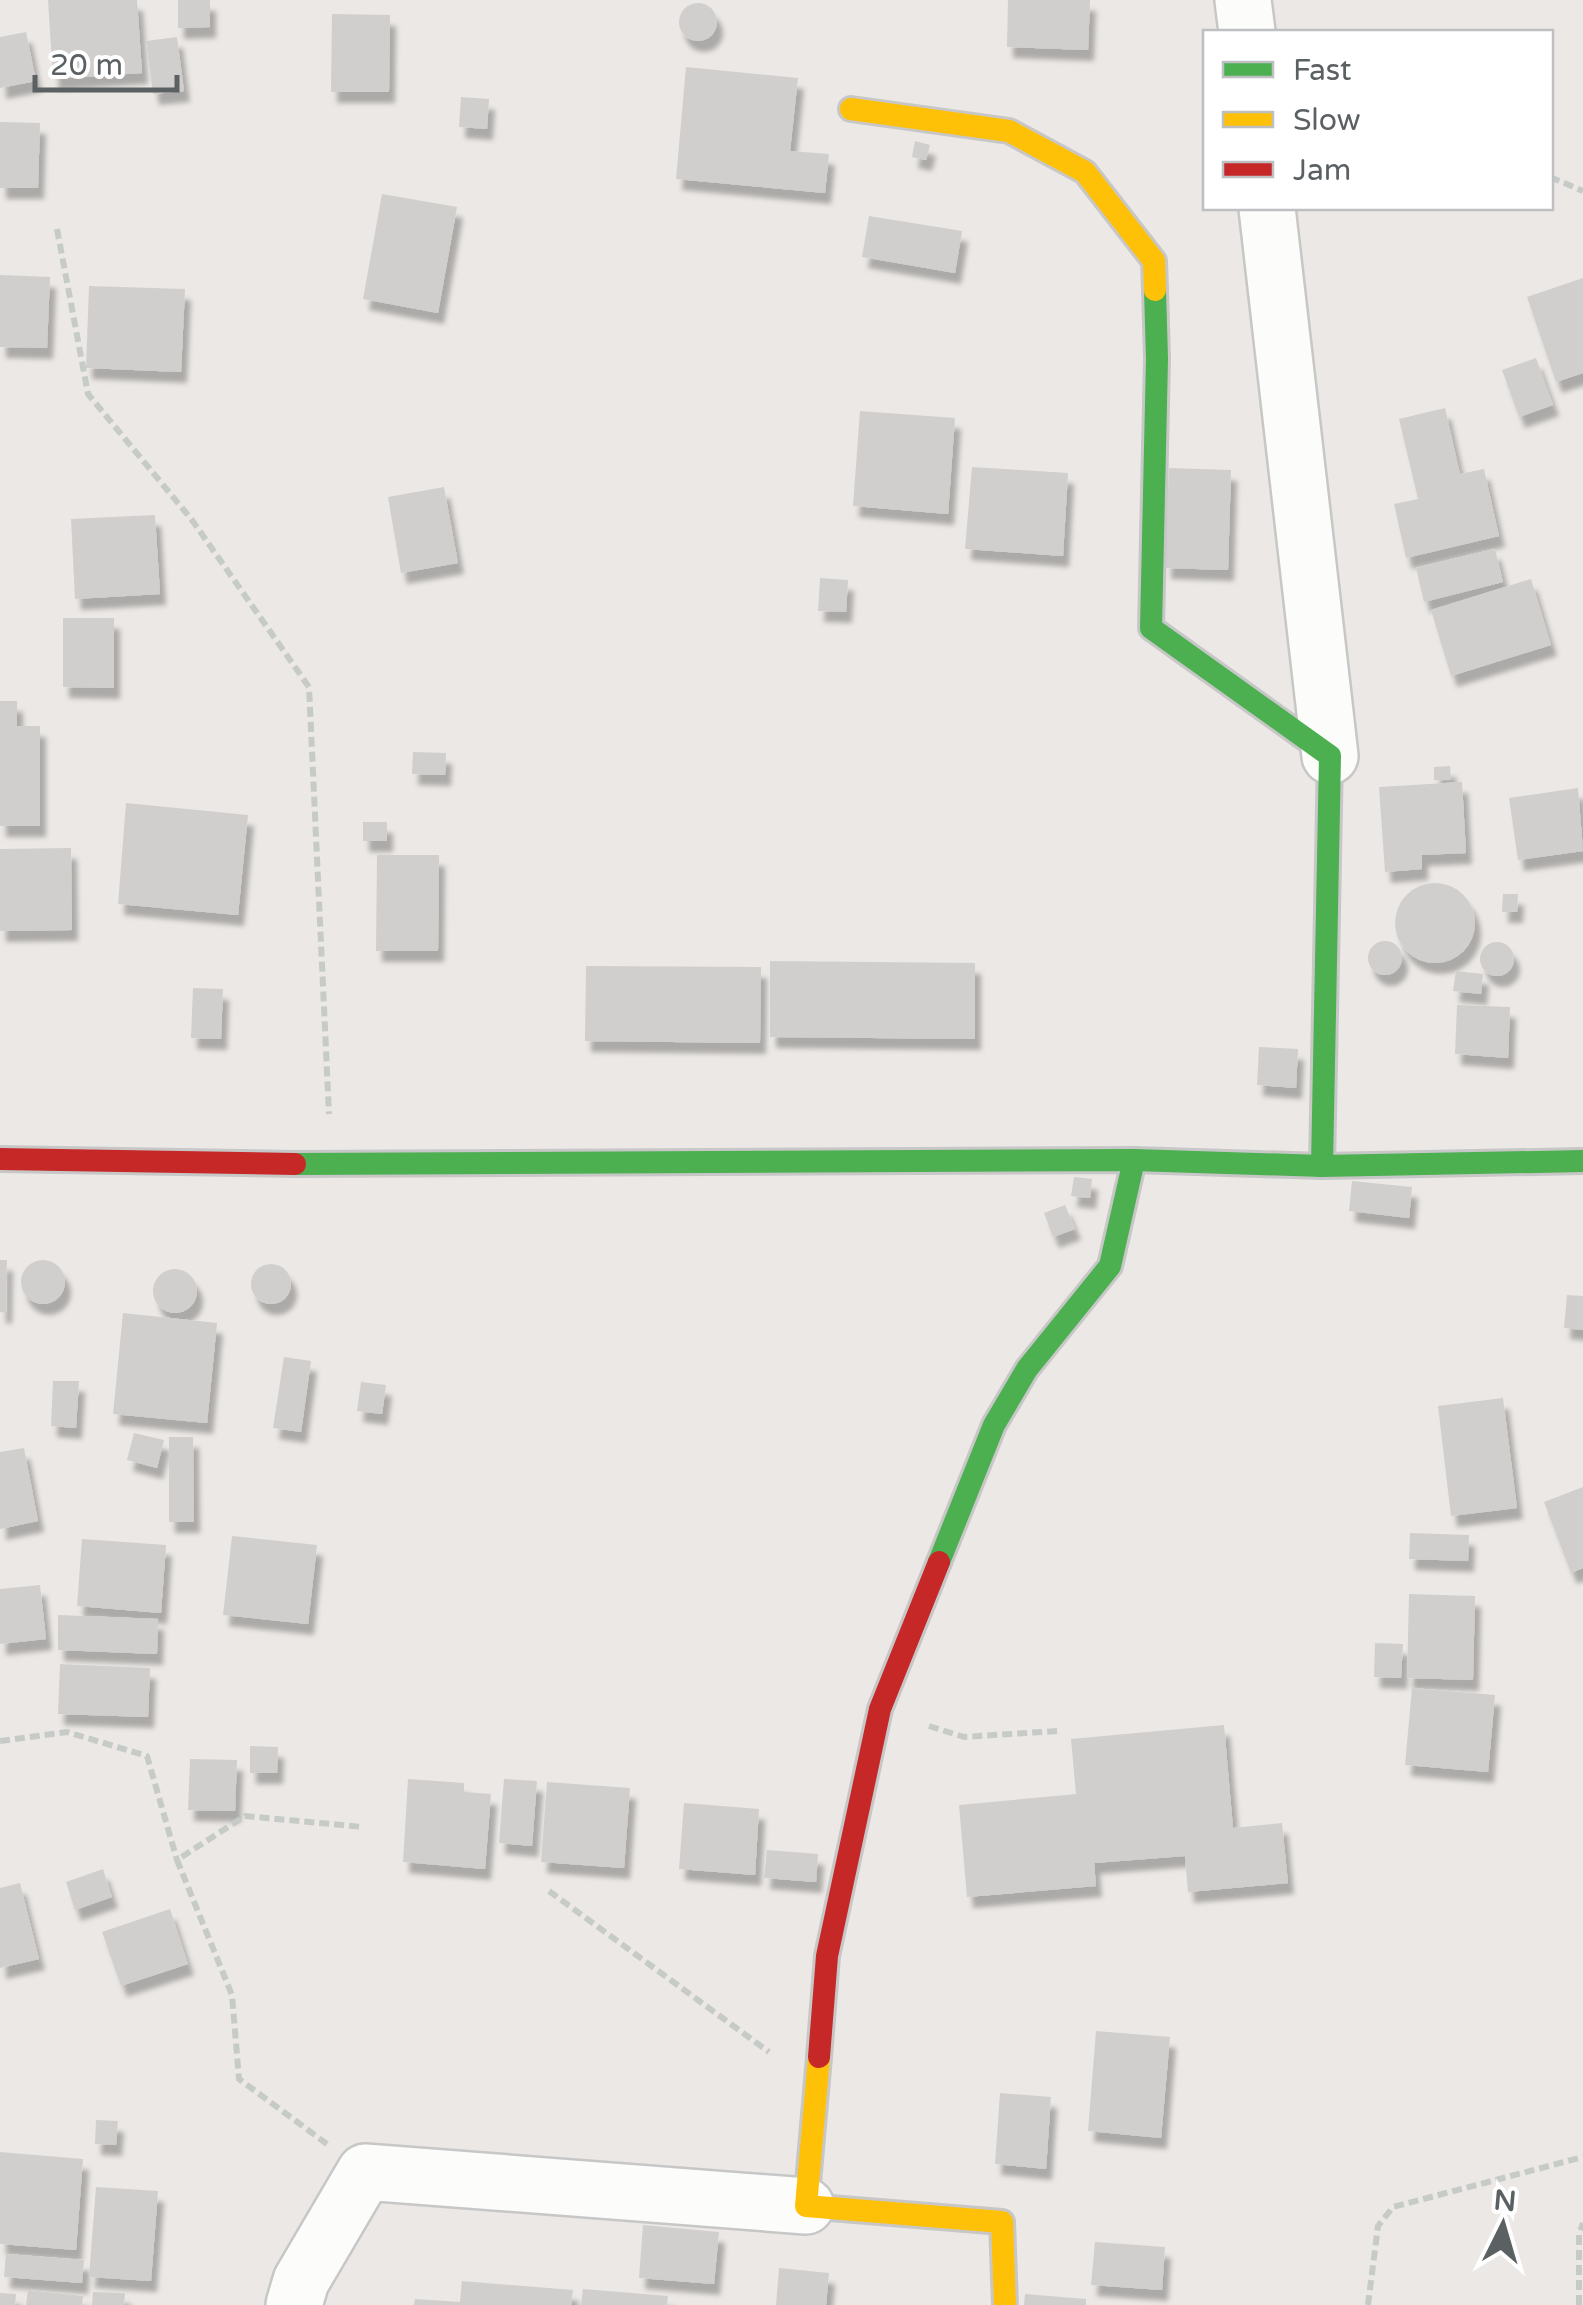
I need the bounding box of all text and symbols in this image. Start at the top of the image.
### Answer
scale bar [35,30,178,92]
legend [1203,30,1553,210]
text: 20 m [50,47,123,84]
text: Fast [1293,52,1352,89]
text: Slow [1293,102,1361,139]
text: Jam [1293,152,1351,189]
north arrow [1453,2175,1553,2275]
text: N [1492,2183,1518,2219]

